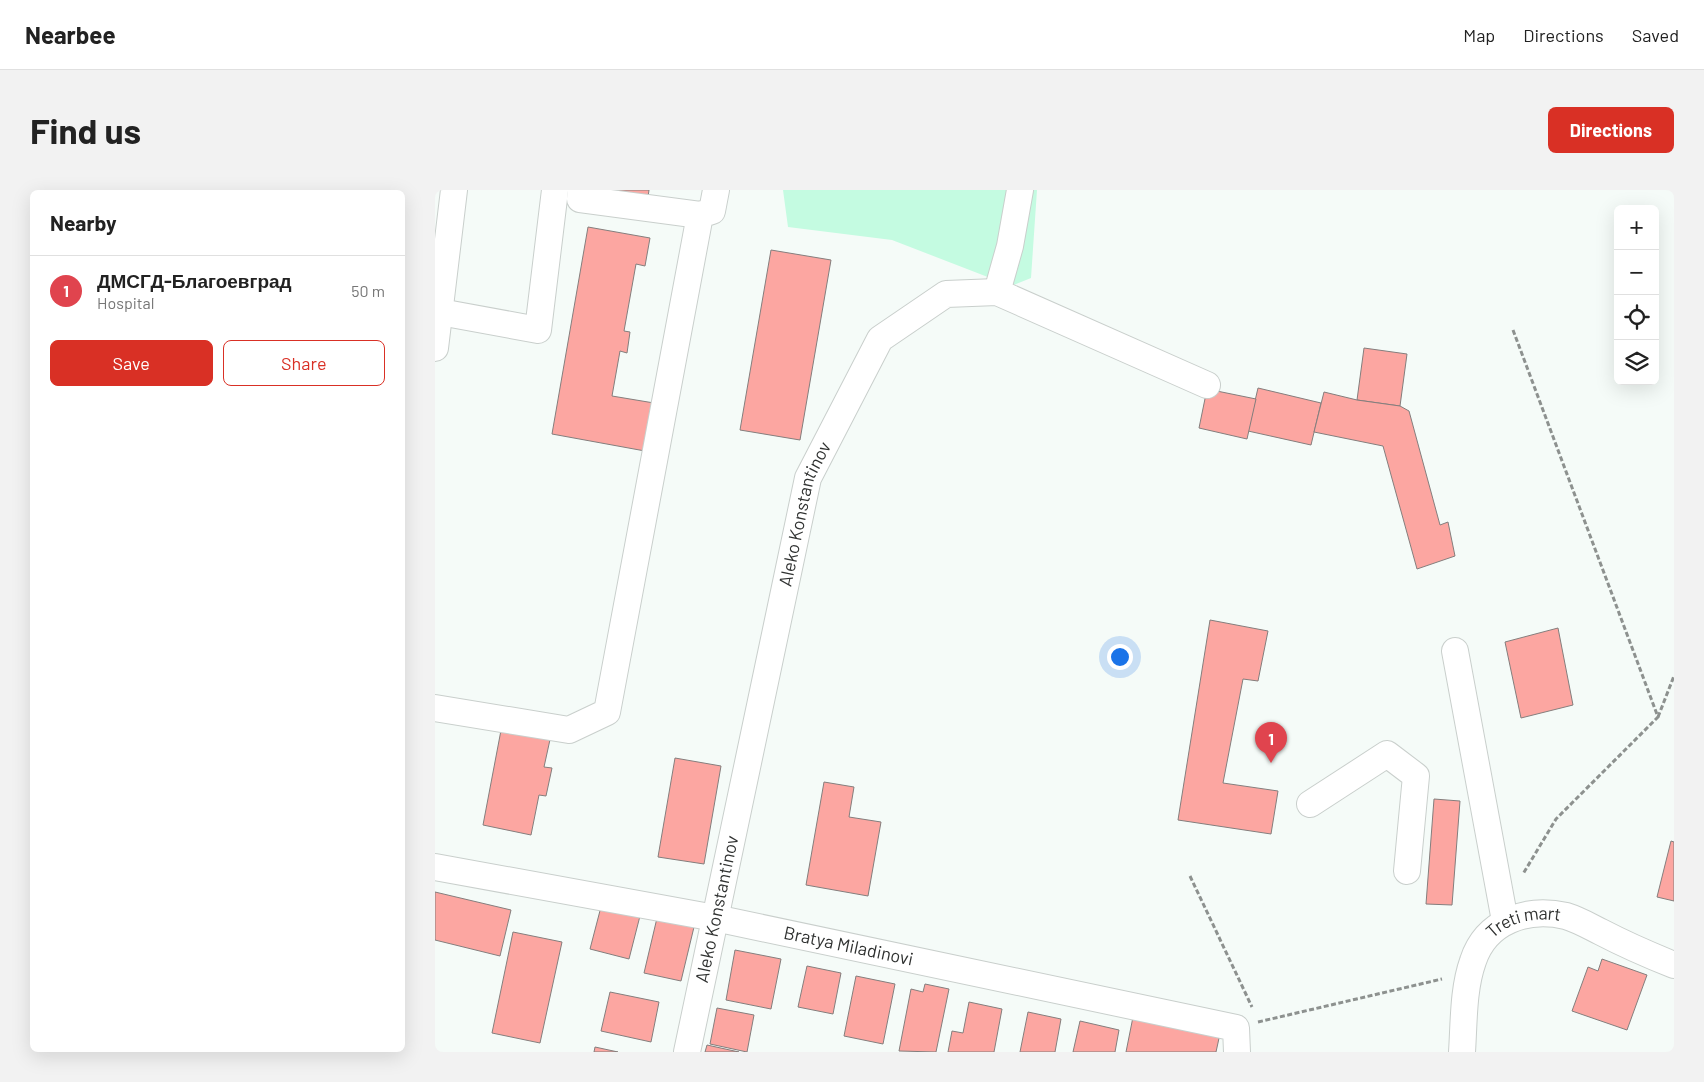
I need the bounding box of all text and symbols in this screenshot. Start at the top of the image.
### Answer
text: Nearbee [25,20,116,49]
text: Map [1463,24,1495,46]
text: Directions [1523,24,1604,46]
text: Saved [1632,24,1679,46]
button: Directions [1548,107,1674,153]
text: Find us [30,109,141,151]
map controls [1614,205,1659,385]
button: + [1614,205,1659,250]
text: Nearby [50,210,116,235]
button: − [1614,250,1659,295]
text: ДМСГД-Благоевград [97,269,292,292]
text: 1 [63,281,69,300]
text: 50 m [351,281,385,300]
text: Hospital [97,293,154,312]
button: locate [1614,295,1659,340]
button: Save [50,340,213,386]
button: Share [223,340,385,386]
button: layers [1614,340,1659,385]
street label: Aleko Konstantinov [773,437,835,588]
your location [1107,644,1133,670]
pin: 1 [1255,722,1287,763]
street label: Aleko Konstantinov [690,833,742,985]
street label: Treti mart [1481,901,1563,942]
street label: Bratya Miladinovi [782,921,915,970]

